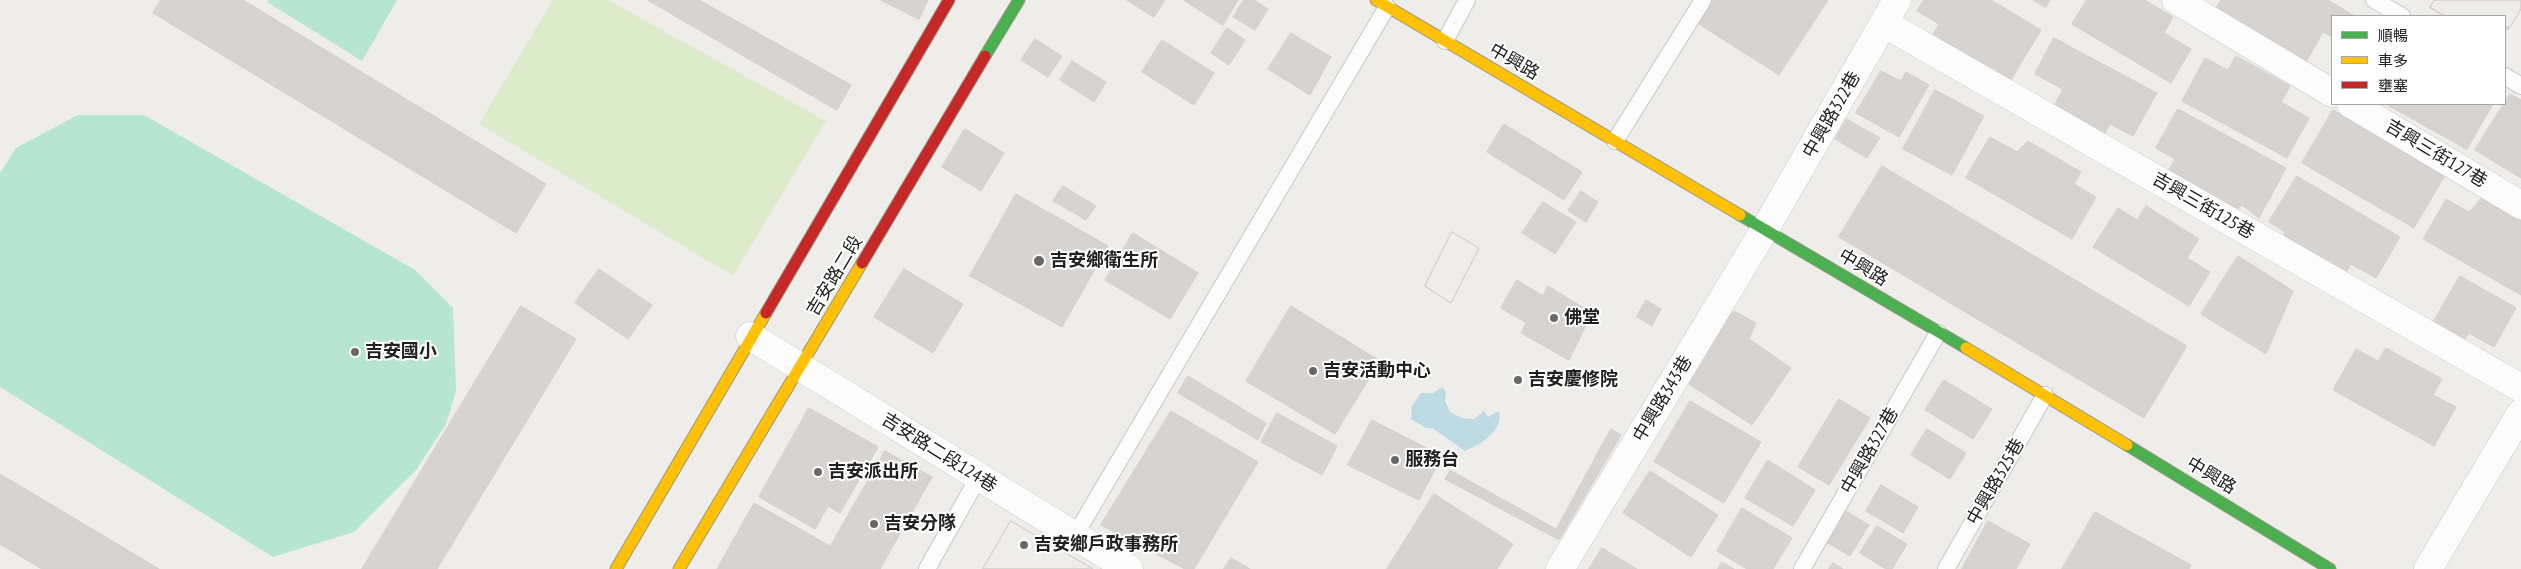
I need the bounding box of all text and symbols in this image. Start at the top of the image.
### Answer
legend [2331,15,2506,105]
text: 順暢 [2378,26,2408,45]
street label: 中興路 [1485,39,1543,85]
text: 車多 [2378,51,2408,70]
street label: 中興路322巷 [1799,68,1865,162]
text: 壅塞 [2378,76,2408,95]
street label: 吉興三街127巷 [2381,115,2491,193]
street label: 吉興三街125巷 [2148,168,2258,244]
street label: 吉安路二段 [803,232,867,320]
street label: 中興路 [1834,245,1892,291]
place label: 吉安鄉衛生所 [1050,250,1158,272]
marker: 吉安鄉衛生所 [1032,254,1046,268]
place label: 佛堂 [1564,307,1600,329]
marker: 佛堂 [1548,312,1560,324]
place label: 吉安國小 [365,341,437,363]
marker: 吉安國小 [349,346,361,358]
street label: 中興路343巷 [1629,352,1697,446]
place label: 吉安活動中心 [1323,360,1431,382]
marker: 吉安活動中心 [1307,365,1319,377]
place label: 吉安慶修院 [1528,369,1618,391]
marker: 吉安慶修院 [1512,374,1524,386]
street label: 中興路327巷 [1837,404,1903,498]
street label: 吉安路二段124巷 [877,409,1001,497]
street label: 中興路325巷 [1963,435,2029,529]
place label: 服務台 [1405,449,1459,471]
street label: 中興路 [2182,453,2240,499]
marker: 服務台 [1389,454,1401,466]
place label: 吉安派出所 [828,461,918,483]
marker: 吉安派出所 [812,466,824,478]
place label: 吉安分隊 [884,513,956,535]
marker: 吉安分隊 [868,518,880,530]
place label: 吉安鄉戶政事務所 [1034,534,1178,556]
marker: 吉安鄉戶政事務所 [1018,539,1030,551]

